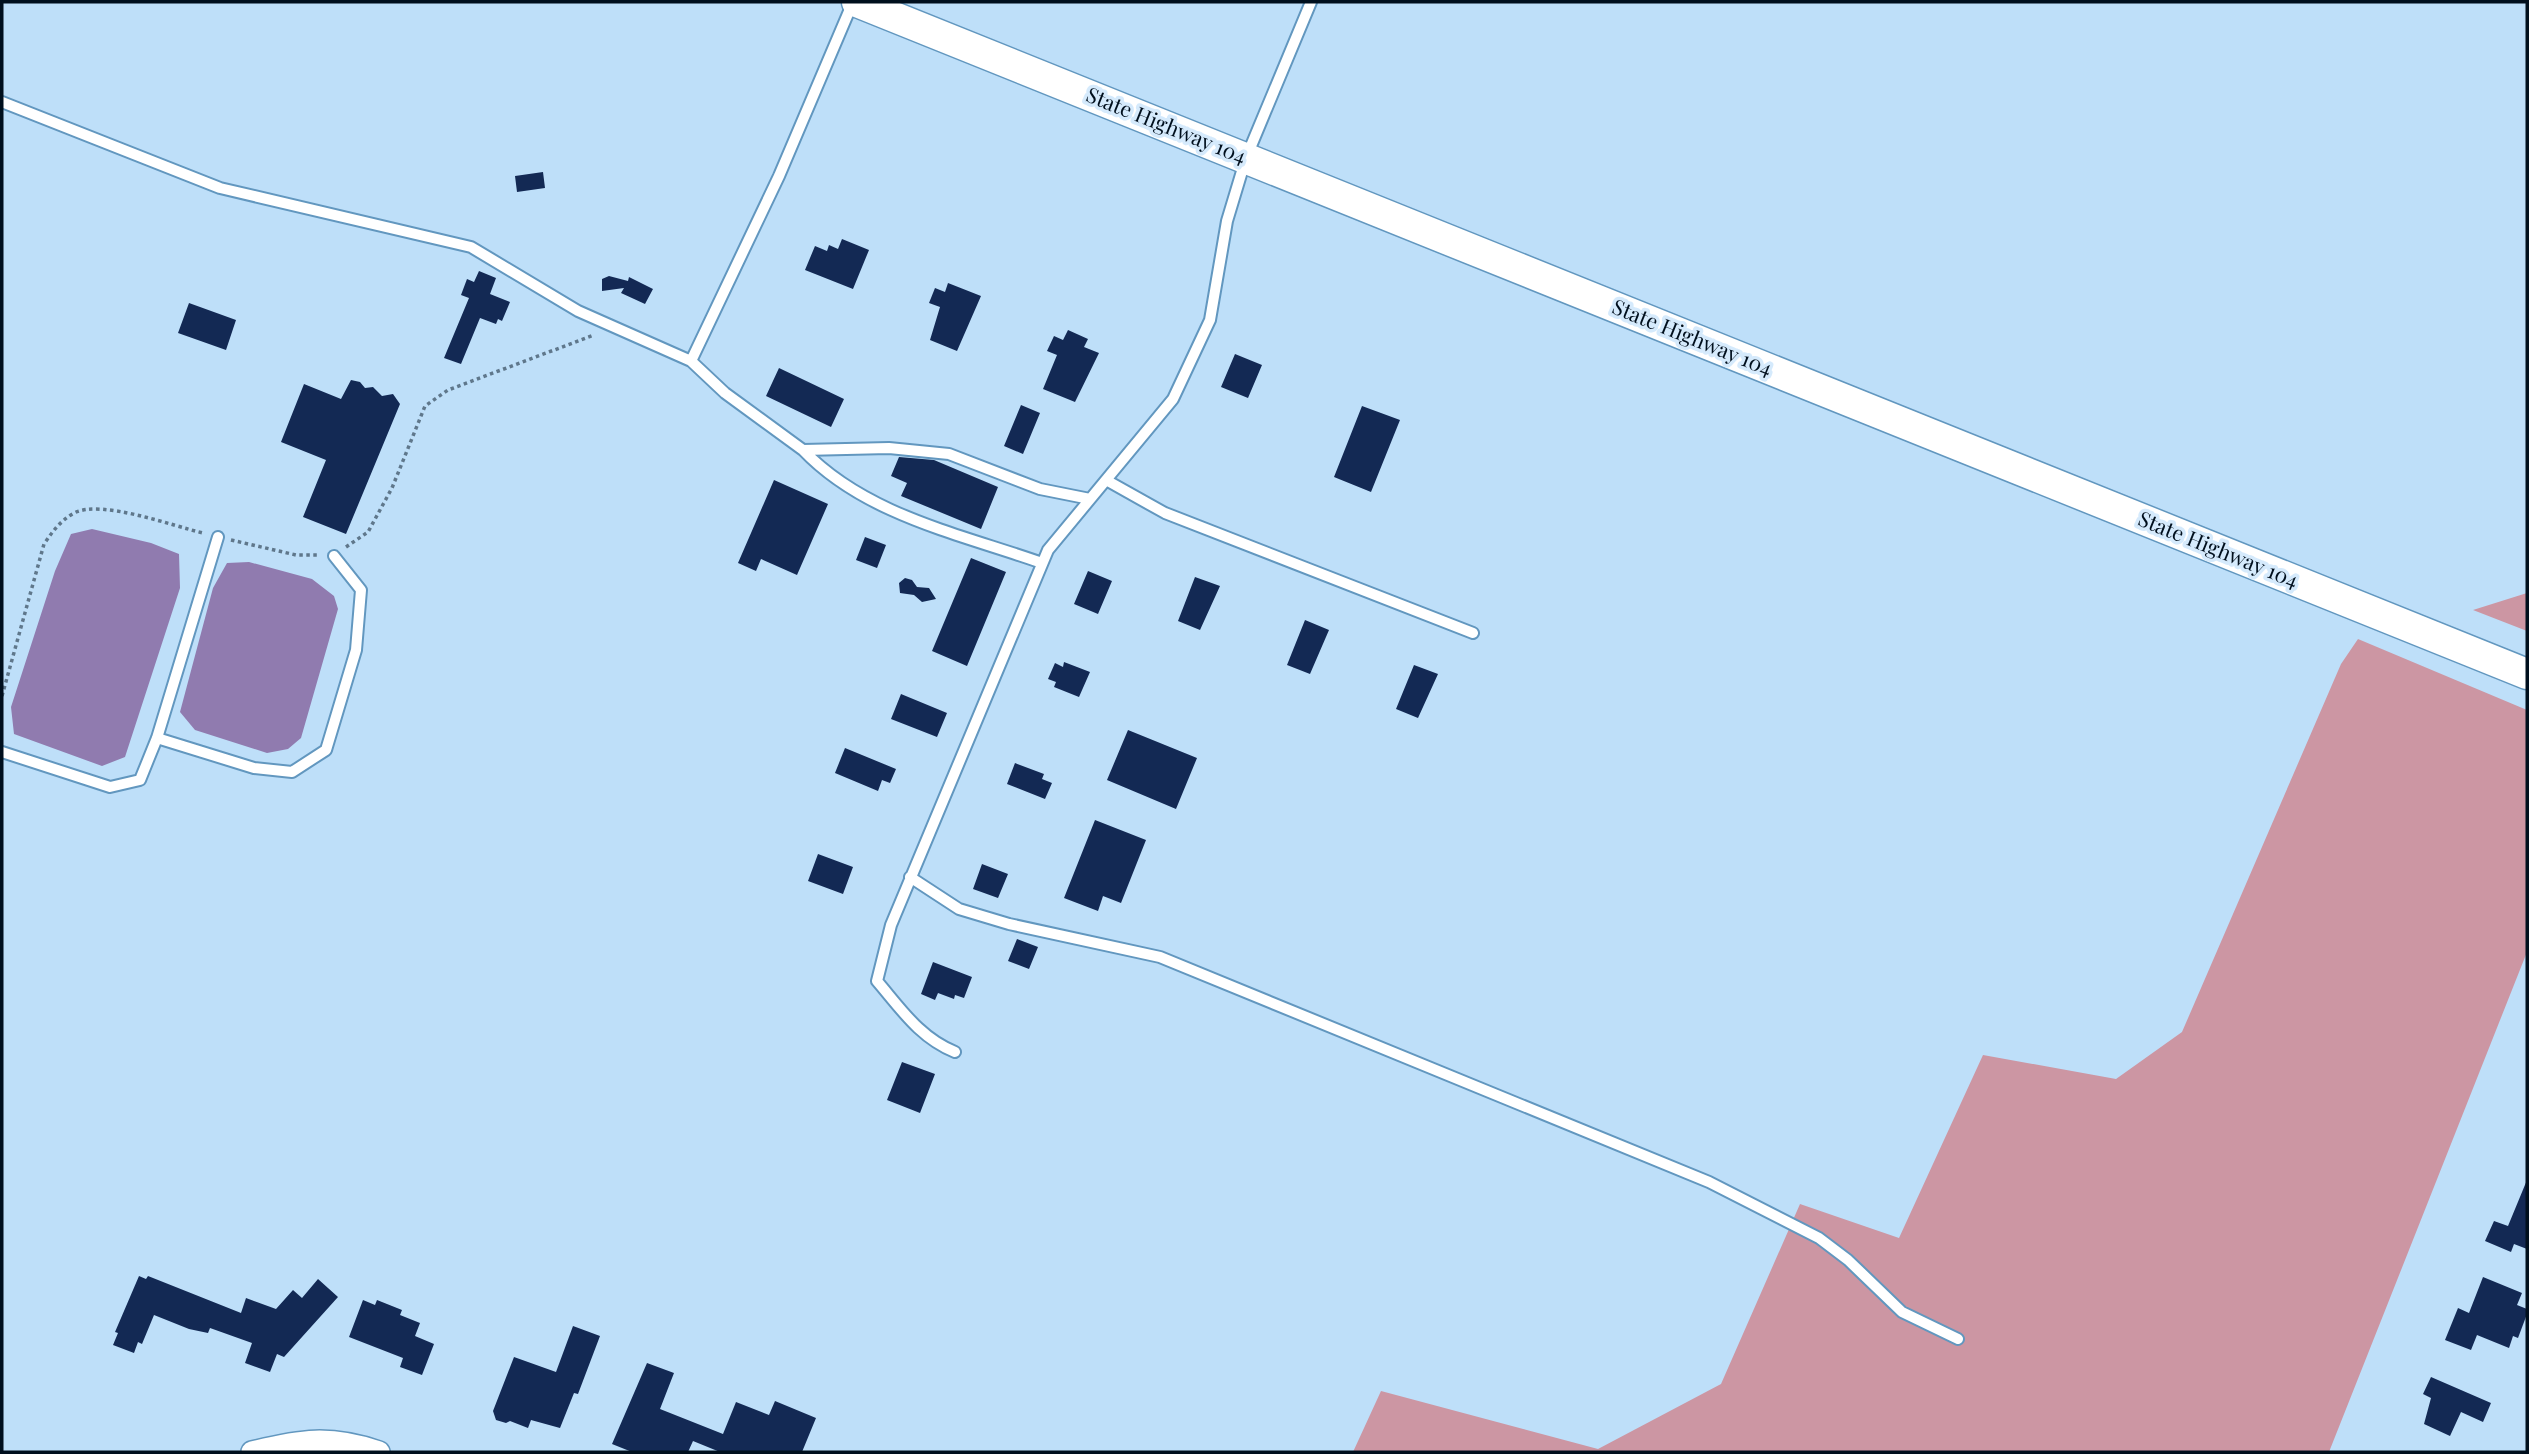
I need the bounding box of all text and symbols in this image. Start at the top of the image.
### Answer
street label: State Highway 104 [1083,79,1251,169]
street label: State Highway 104 [1609,291,1777,381]
street label: State Highway 104 [2135,503,2303,593]

